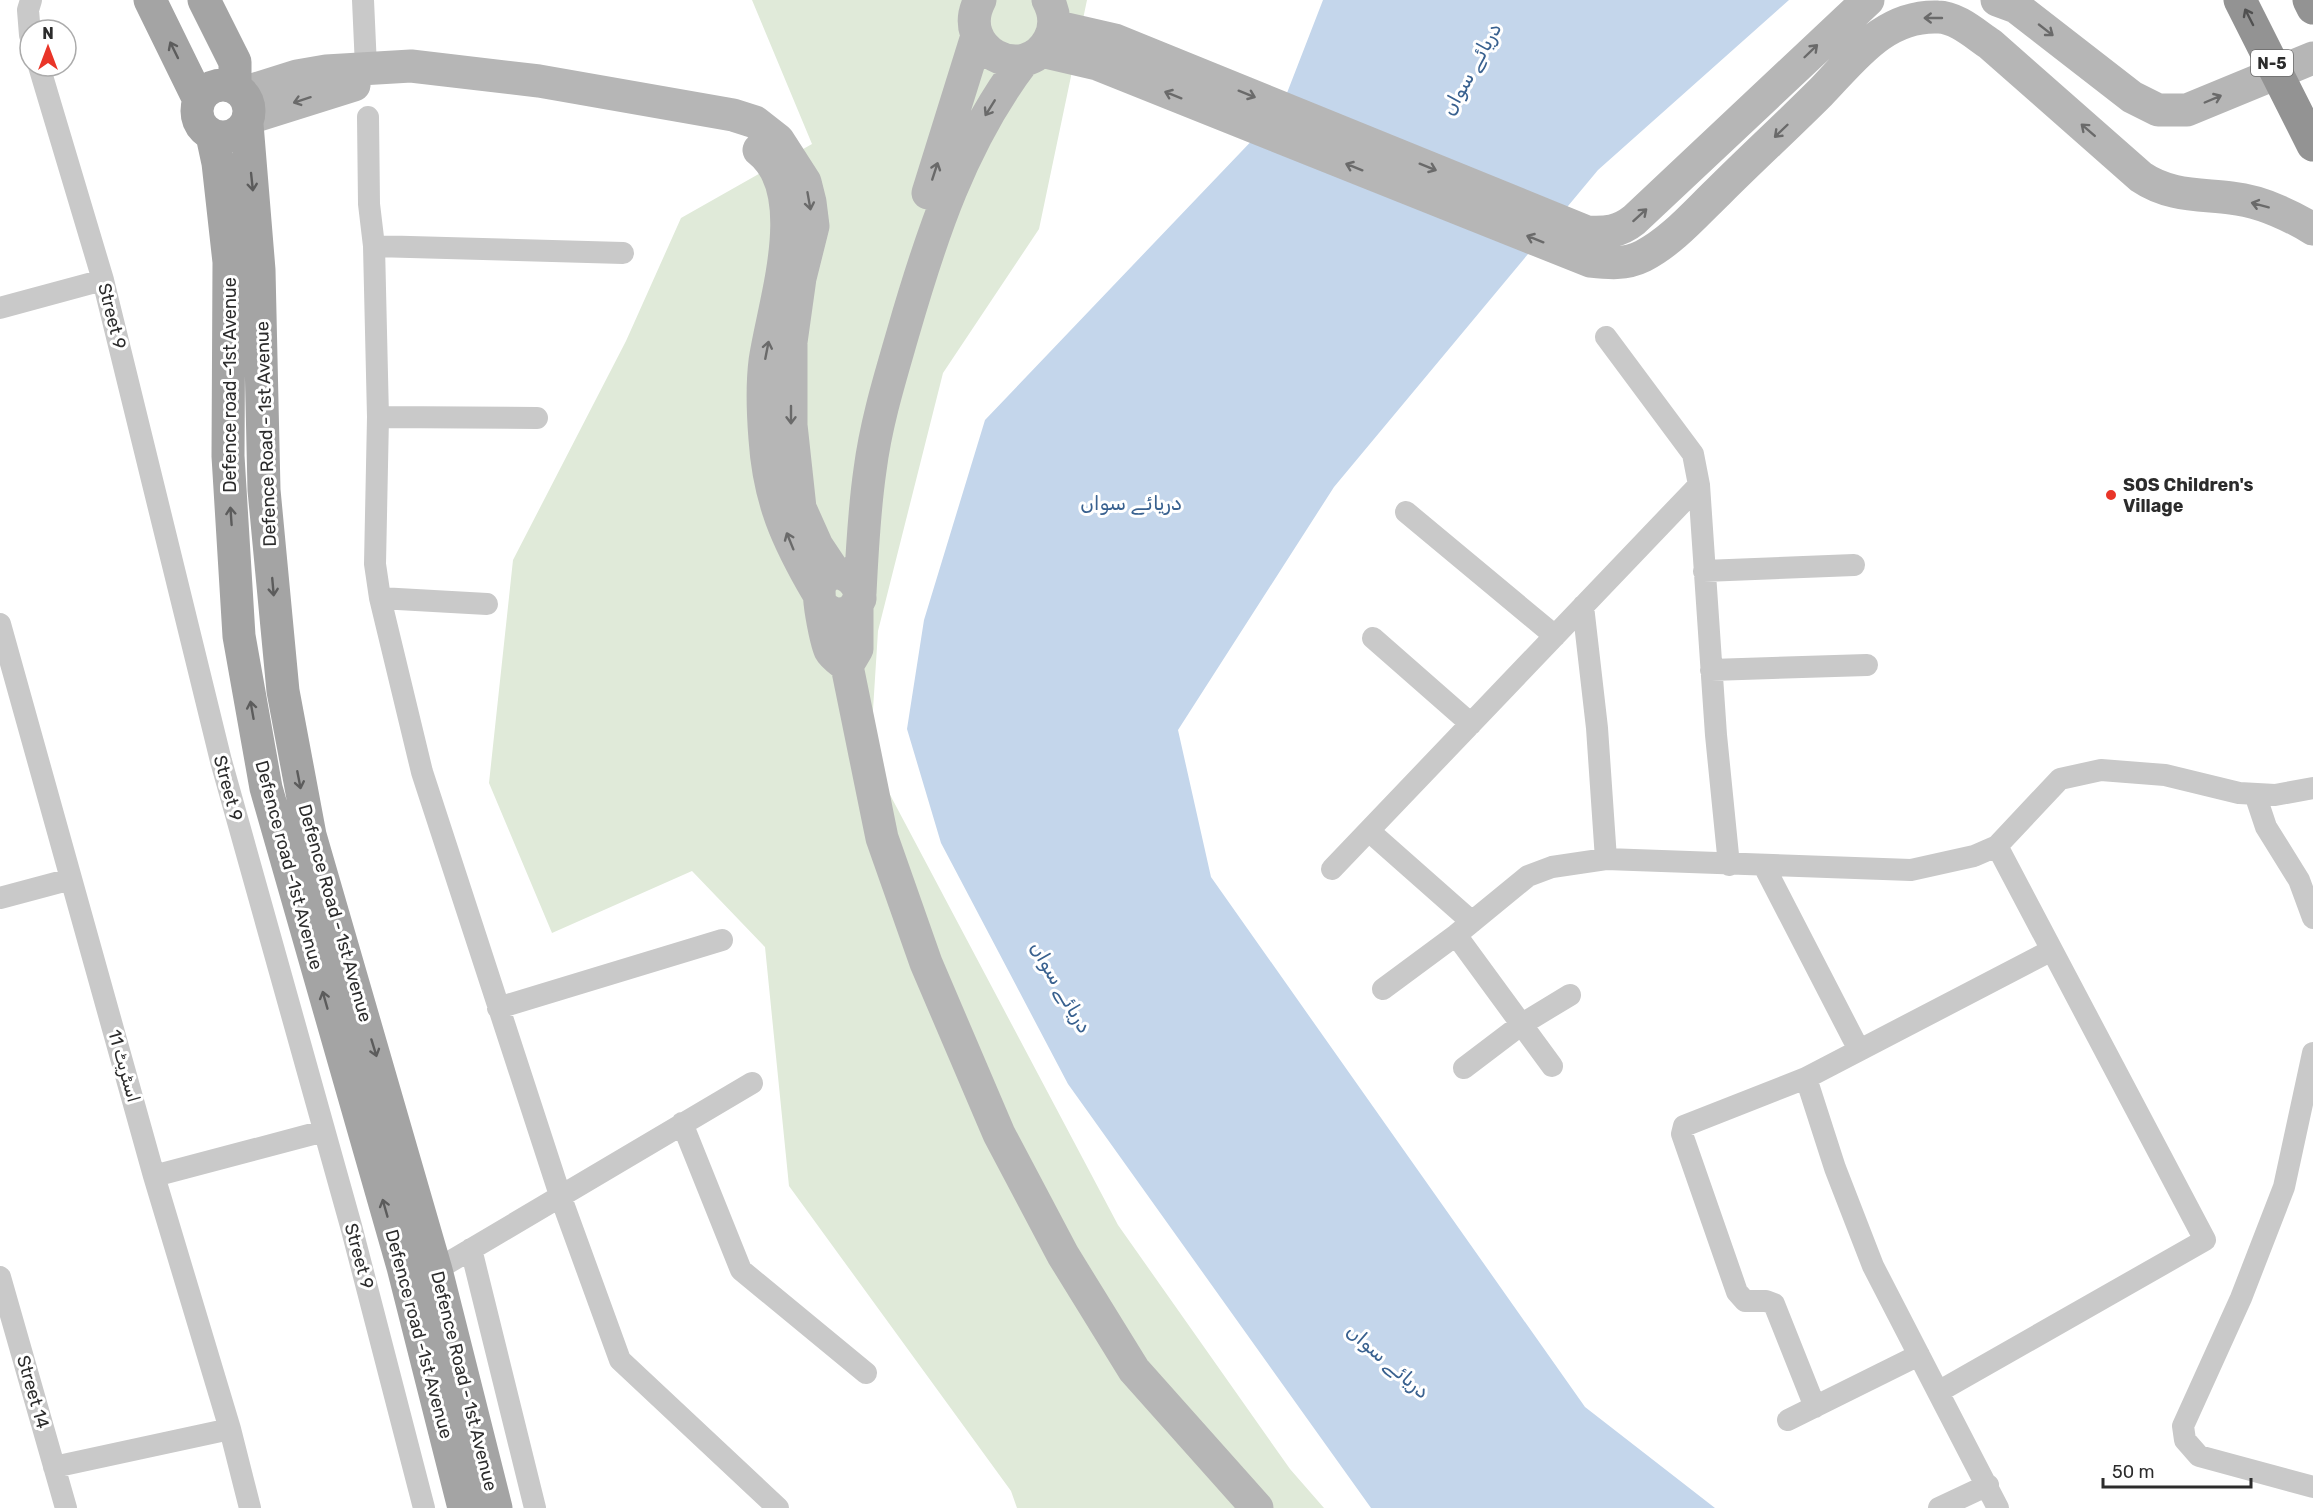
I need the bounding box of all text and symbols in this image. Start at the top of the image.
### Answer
one-way arrow [2242,8,2254,26]
one-way arrow [1923,12,1943,24]
north arrow [18,18,78,78]
water label: دریائے سواں [1436,19,1506,119]
one-way arrow [2038,23,2054,36]
text: N [42,24,54,43]
one-way arrow [168,42,179,60]
one-way arrow [1804,44,1819,58]
road number: N-5 [2251,50,2293,76]
one-way arrow [1164,89,1183,100]
one-way arrow [1237,89,1256,100]
one-way arrow [2204,92,2222,103]
one-way arrow [293,95,312,106]
one-way arrow [984,99,996,116]
one-way arrow [1774,123,1789,138]
one-way arrow [2081,123,2096,137]
one-way arrow [1345,161,1364,172]
one-way arrow [931,162,942,181]
one-way arrow [1418,162,1436,173]
one-way arrow [247,172,258,192]
one-way arrow [804,191,815,211]
one-way arrow [2251,199,2270,210]
one-way arrow [1632,208,1647,222]
one-way arrow [1527,233,1545,244]
street label: Defence road -1st Avenue [219,277,241,493]
street label: Street 9 [93,281,131,351]
street label: Defence Road - 1st Avenue [251,321,281,547]
one-way arrow [762,341,773,361]
one-way arrow [785,404,797,424]
place label: SOS Children's Village [2123,474,2253,517]
marker: SOS Children's Village [2104,488,2118,502]
water label: دریائے سواں [1080,491,1182,515]
one-way arrow [226,506,237,526]
one-way arrow [784,533,795,551]
one-way arrow [268,576,279,596]
one-way arrow [246,700,257,720]
street label: Street 9 [209,753,247,823]
street label: Defence road -1st Avenue [250,758,328,972]
one-way arrow [294,769,305,789]
street label: Defence Road - 1st Avenue [293,802,377,1024]
water label: دریائے سواں [1025,937,1097,1037]
one-way arrow [319,991,330,1010]
street label: اسٹریٹ 11 [103,1027,145,1105]
one-way arrow [369,1038,380,1057]
one-way arrow [379,1199,390,1218]
street label: Street 9 [340,1221,378,1291]
street label: Defence road -1st Avenue [380,1227,458,1441]
street label: Defence Road - 1st Avenue [426,1269,502,1493]
water label: دریائے سواں [1342,1319,1434,1403]
street label: Street 14 [12,1353,54,1431]
scale bar [2103,1451,2252,1489]
text: 50 m [2112,1461,2155,1483]

